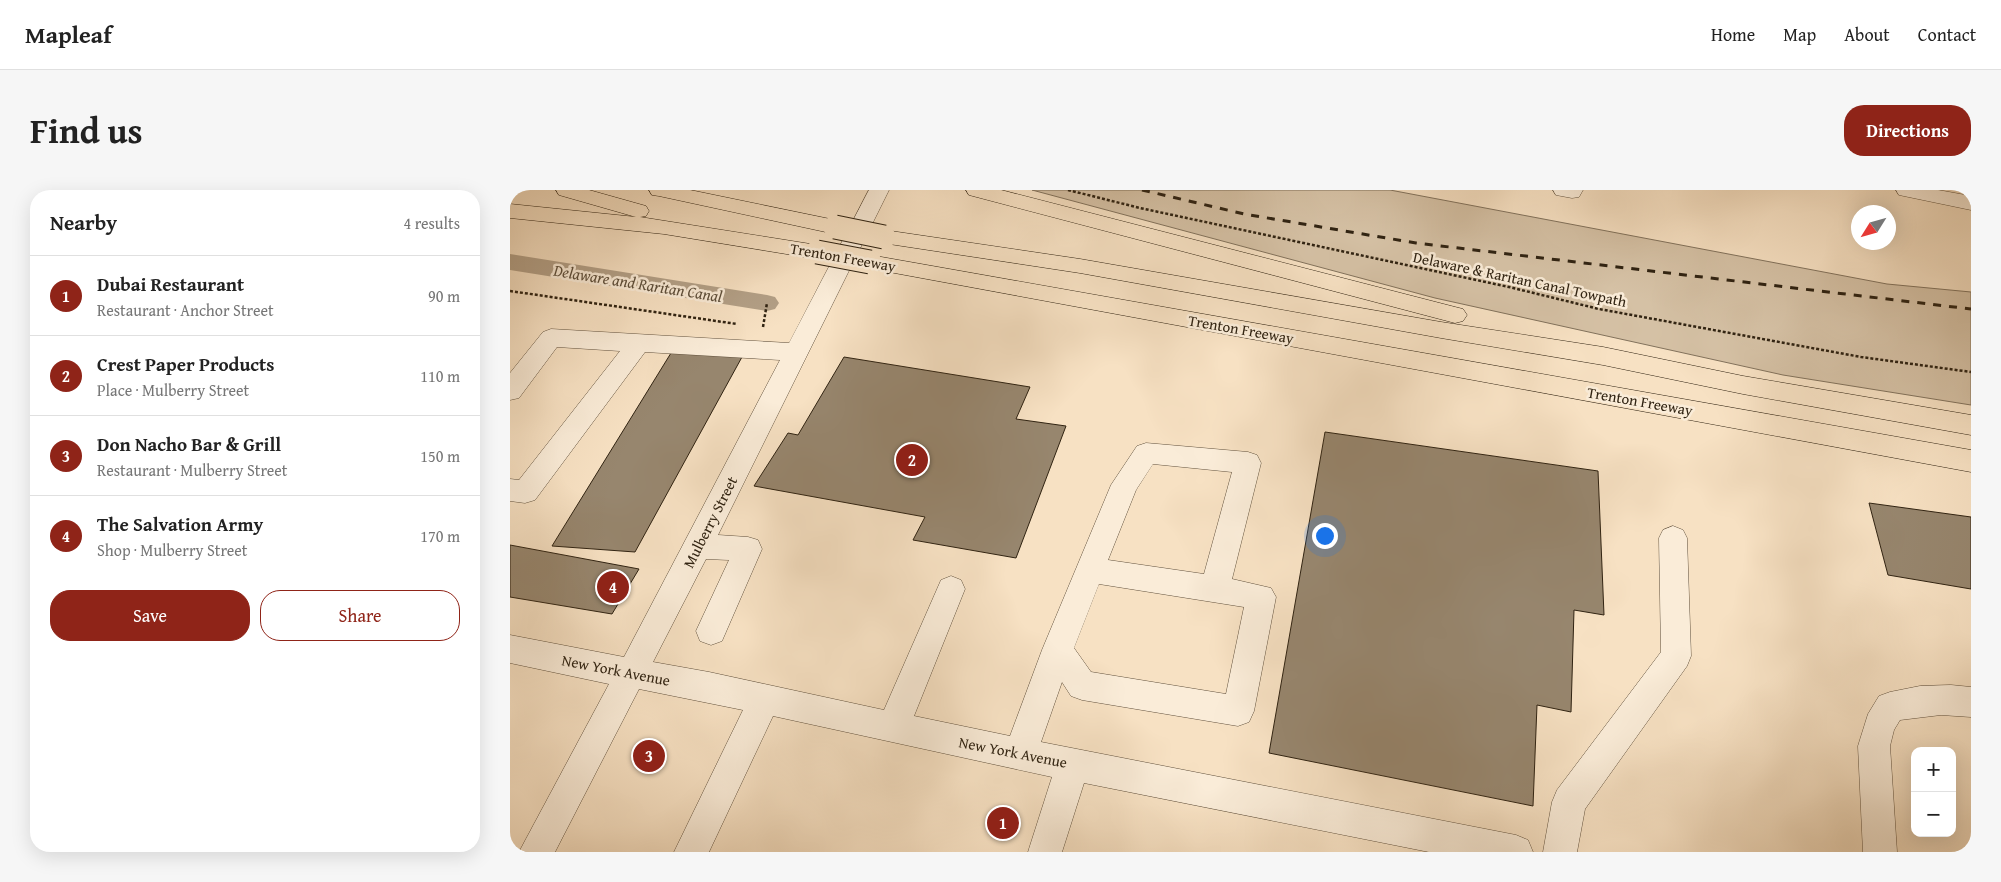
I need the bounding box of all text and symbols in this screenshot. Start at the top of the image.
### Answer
text: Mapleaf [25,17,112,52]
text: Home [1711,21,1755,48]
text: Map [1783,21,1816,48]
text: About [1844,21,1890,48]
text: Contact [1918,21,1976,48]
text: Find us [30,105,143,156]
button: Directions [1844,105,1971,156]
north arrow [1851,205,1896,250]
text: Nearby [50,207,117,238]
text: 4 results [403,211,460,235]
street label: Trenton Freeway [789,237,898,277]
street label: Delaware & Raritan Canal Towpath [1411,246,1629,312]
water label: Delaware and Raritan Canal [551,258,724,308]
text: Dubai Restaurant [97,270,244,298]
text: 1 [62,284,70,308]
text: 90 m [428,284,460,308]
text: Restaurant · Anchor Street [97,298,274,322]
street label: Trenton Freeway [1187,309,1296,349]
text: Crest Paper Products [97,350,274,378]
text: 2 [62,364,70,388]
text: 110 m [420,364,460,388]
text: Place · Mulberry Street [97,378,249,402]
street label: Trenton Freeway [1586,381,1695,421]
text: Don Nacho Bar & Grill [97,430,281,458]
pin: 2 [896,441,928,479]
text: 3 [62,444,70,468]
text: 150 m [420,444,460,468]
text: Restaurant · Mulberry Street [97,458,287,482]
street label: Mulberry Street [678,472,742,572]
text: The Salvation Army [97,510,263,538]
your location [1312,523,1338,549]
text: 4 [62,524,70,548]
text: 170 m [420,524,460,548]
text: Shop · Mulberry Street [97,538,248,562]
pin: 4 [597,568,629,606]
button: Save [50,590,250,641]
button: Share [260,590,460,641]
street label: New York Avenue [560,649,672,691]
street label: New York Avenue [957,731,1069,773]
pin: 3 [633,737,665,775]
map controls [1911,747,1956,837]
button: + [1911,747,1956,792]
button: − [1911,792,1956,837]
pin: 1 [987,804,1019,842]

